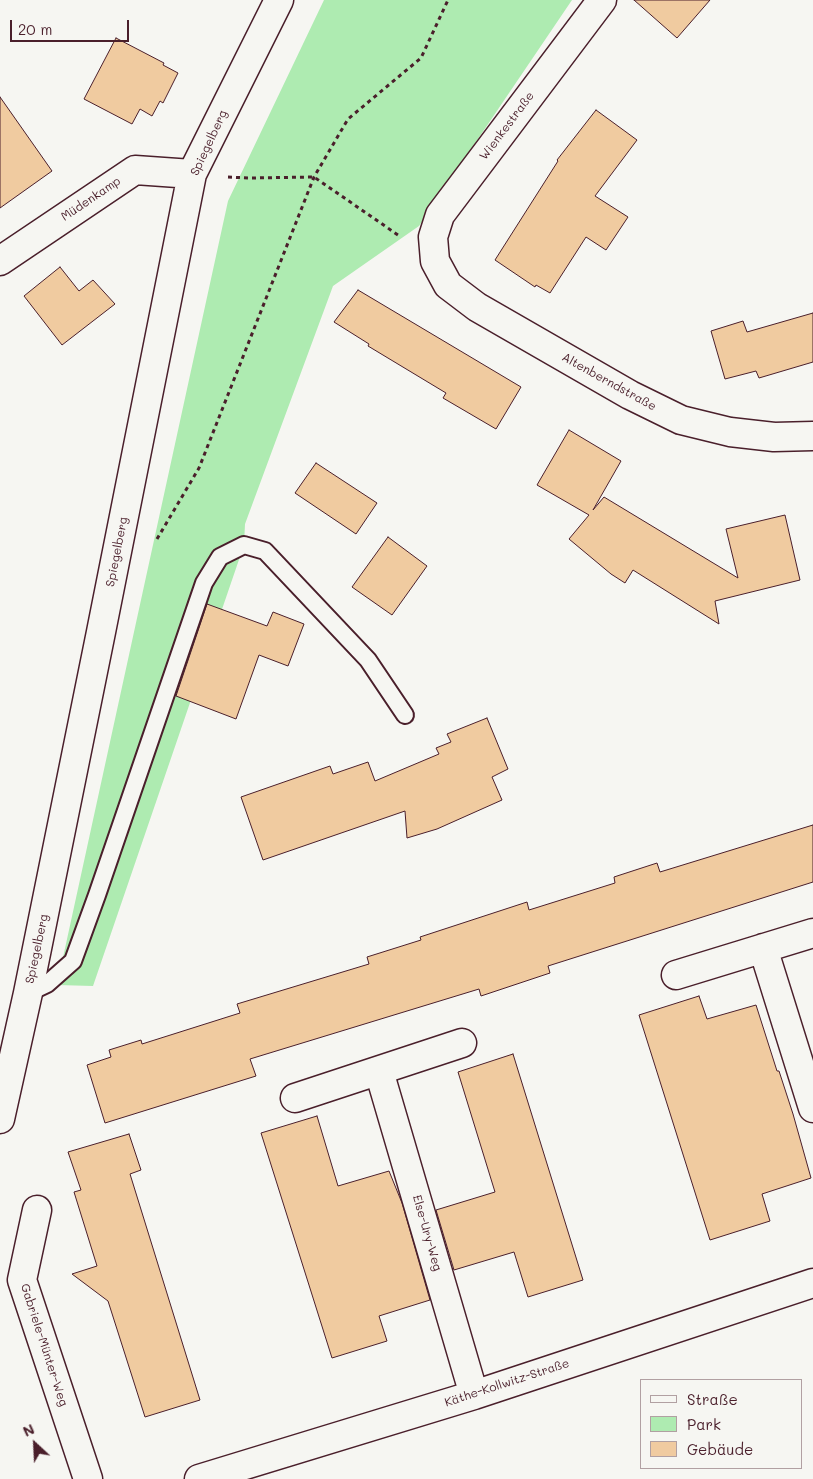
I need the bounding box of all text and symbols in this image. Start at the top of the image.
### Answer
scale bar [12,10,131,42]
text: 20 m [18,19,52,39]
street label: Wienkestraße [477,89,537,163]
street label: Spiegelberg [188,108,230,178]
street label: Müdenkamp [59,174,123,224]
street label: Altenberndstraße [559,350,659,414]
street label: Spiegelberg [103,516,131,588]
street label: Spiegelberg [23,913,51,985]
street label: Else-Ury-Weg [409,1193,445,1273]
street label: Gabriele-Münter-Weg [17,1282,71,1408]
street label: Käthe-Kollwitz-Straße [443,1356,571,1410]
legend [640,1379,803,1469]
text: Straße [687,1389,738,1409]
text: Park [687,1414,721,1434]
north arrow [10,1419,60,1469]
text: N [20,1419,37,1441]
text: Gebäude [687,1439,753,1459]

